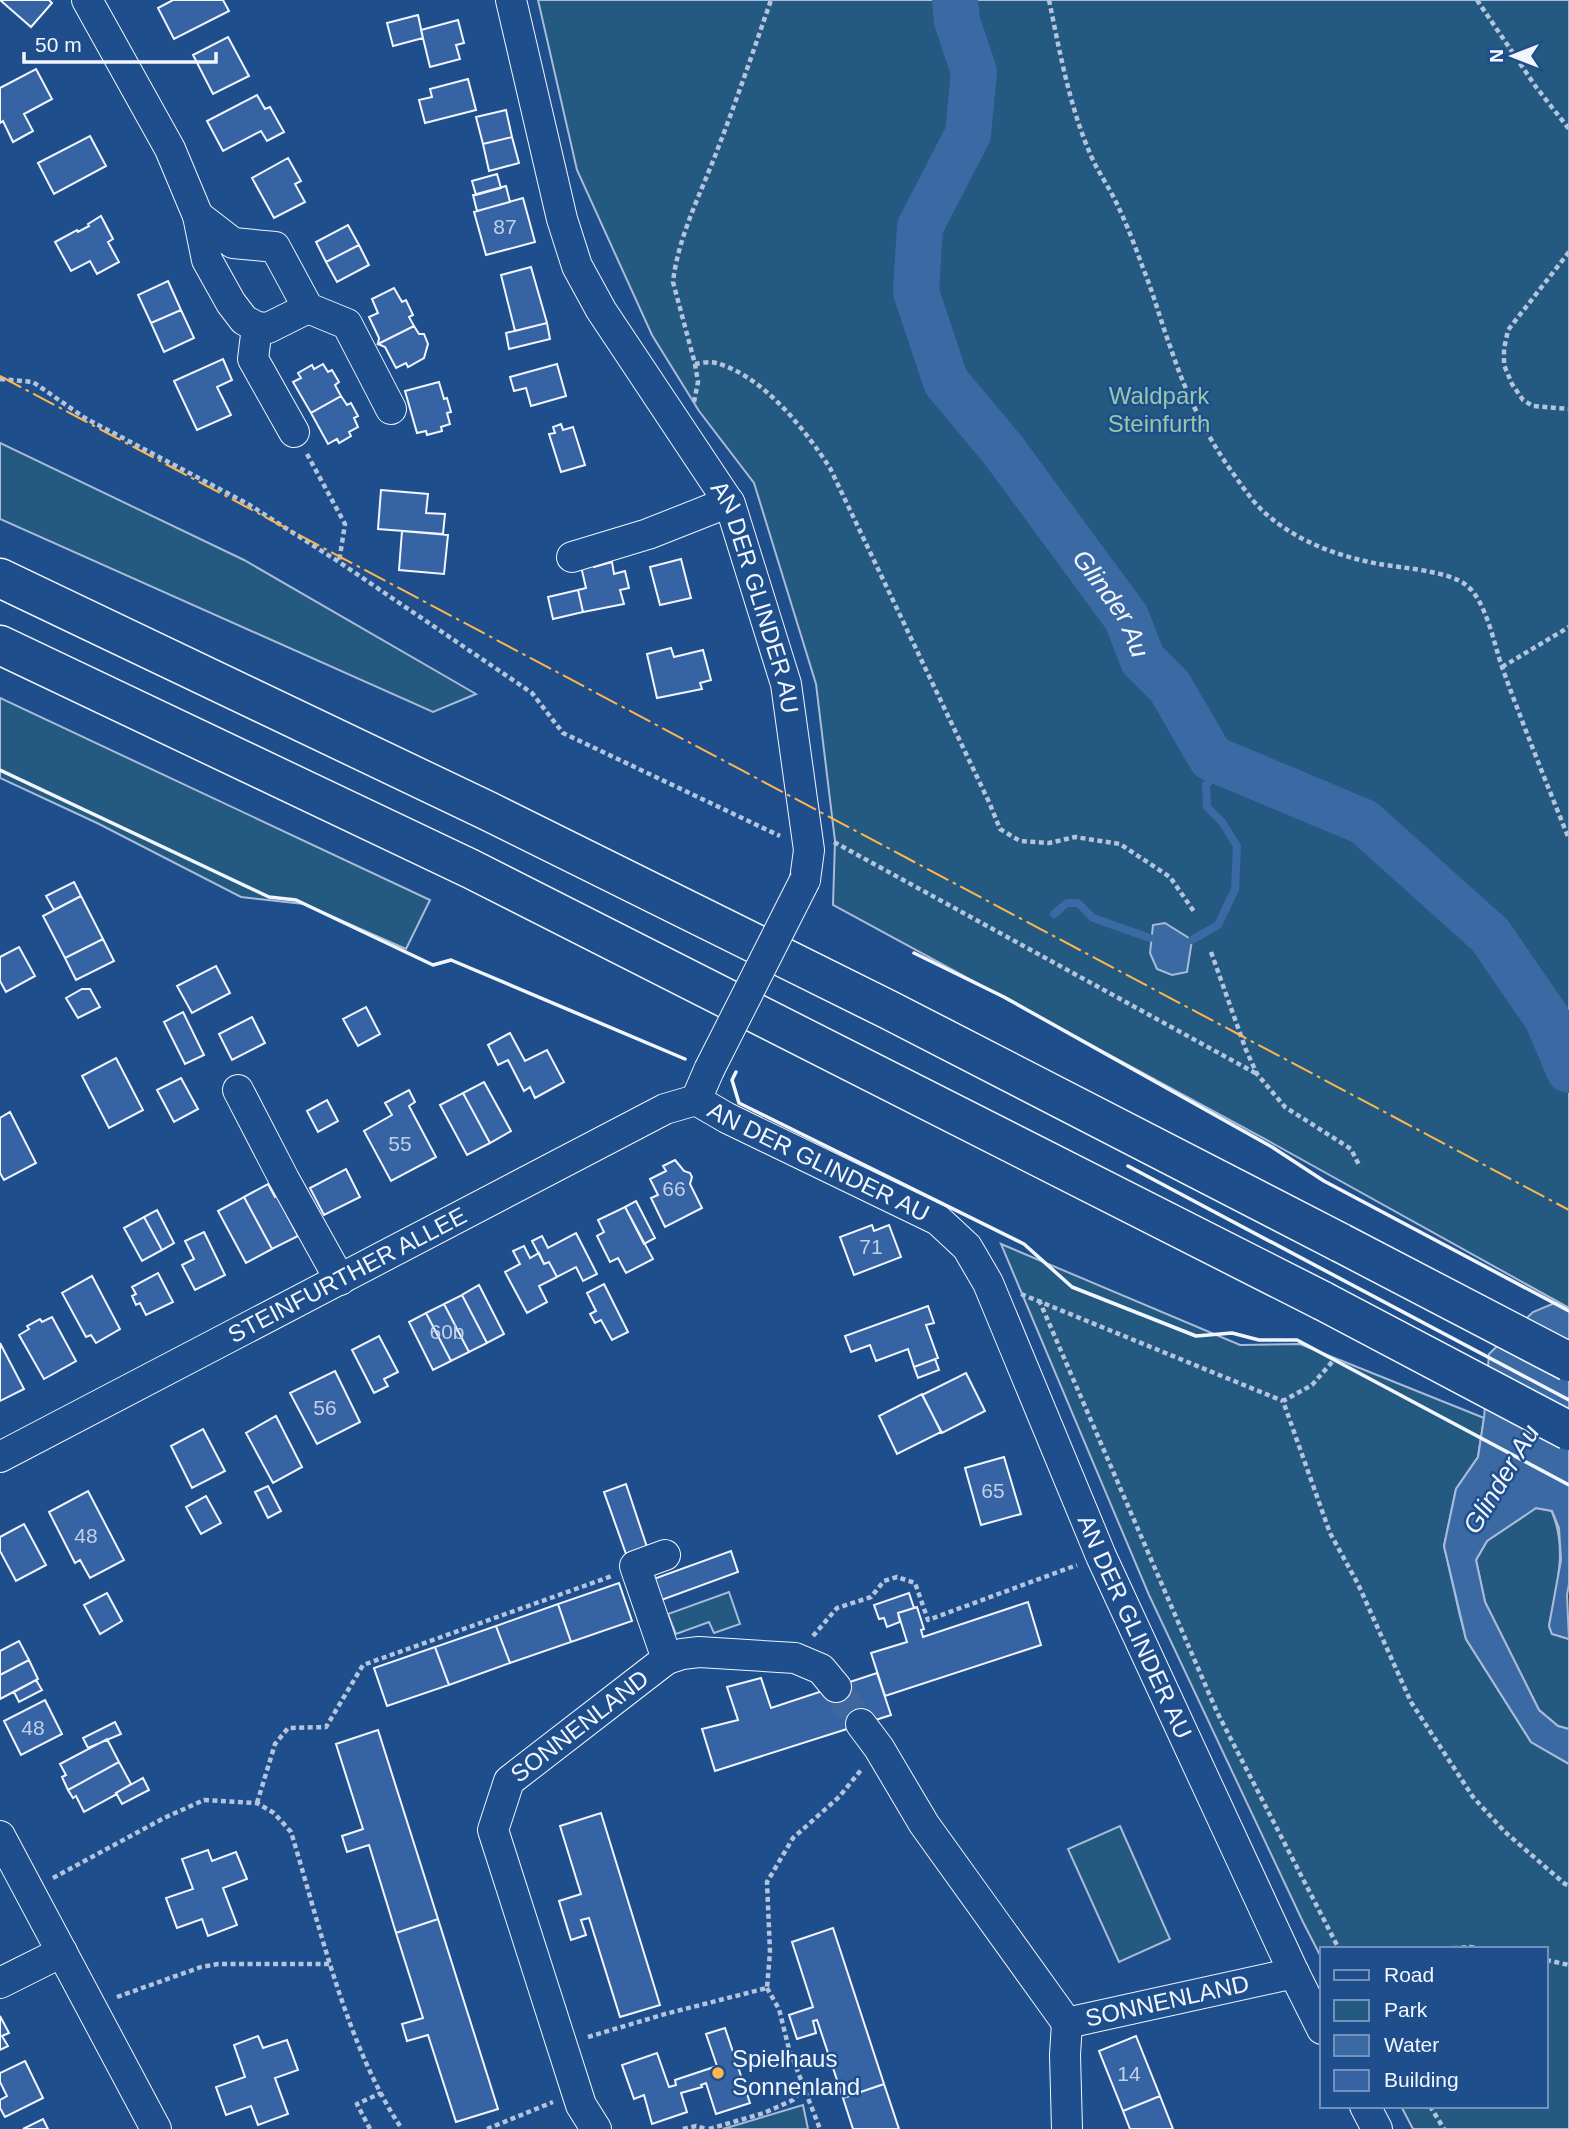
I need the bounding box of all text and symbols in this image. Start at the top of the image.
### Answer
scale bar [24,21,217,65]
north arrow [1478,21,1548,91]
text: 50 m [35,33,82,56]
text: N [1486,49,1507,63]
house number: 87 [493,215,517,238]
park label: Waldpark Steinfurth [1108,382,1210,437]
street label: AN DER GLINDER AU [705,476,804,715]
water label: Glinder Au [1067,544,1155,662]
street label: AN DER GLINDER AU [703,1096,934,1227]
house number: 55 [388,1132,412,1155]
house number: 66 [662,1177,686,1200]
street label: STEINFURTHER ALLEE [223,1201,471,1348]
house number: 71 [859,1235,883,1258]
house number: 60b [429,1320,465,1343]
house number: 56 [313,1396,337,1419]
water label: Glinder Au [1457,1419,1545,1539]
house number: 65 [981,1479,1005,1502]
street label: AN DER GLINDER AU [1073,1511,1198,1743]
house number: 48 [74,1524,98,1547]
street label: SONNENLAND [505,1664,654,1788]
house number: 48 [21,1716,45,1739]
legend [1320,1947,1548,2108]
text: Road [1384,1963,1434,1986]
street label: SONNENLAND [1083,1969,1251,2032]
text: Park [1384,1998,1428,2021]
text: Water [1384,2033,1439,2056]
place label: Spielhaus Sonnenland [732,2045,860,2100]
house number: 14 [1117,2062,1141,2085]
marker: Spielhaus Sonnenland [710,2065,726,2081]
text: Building [1384,2068,1459,2091]

